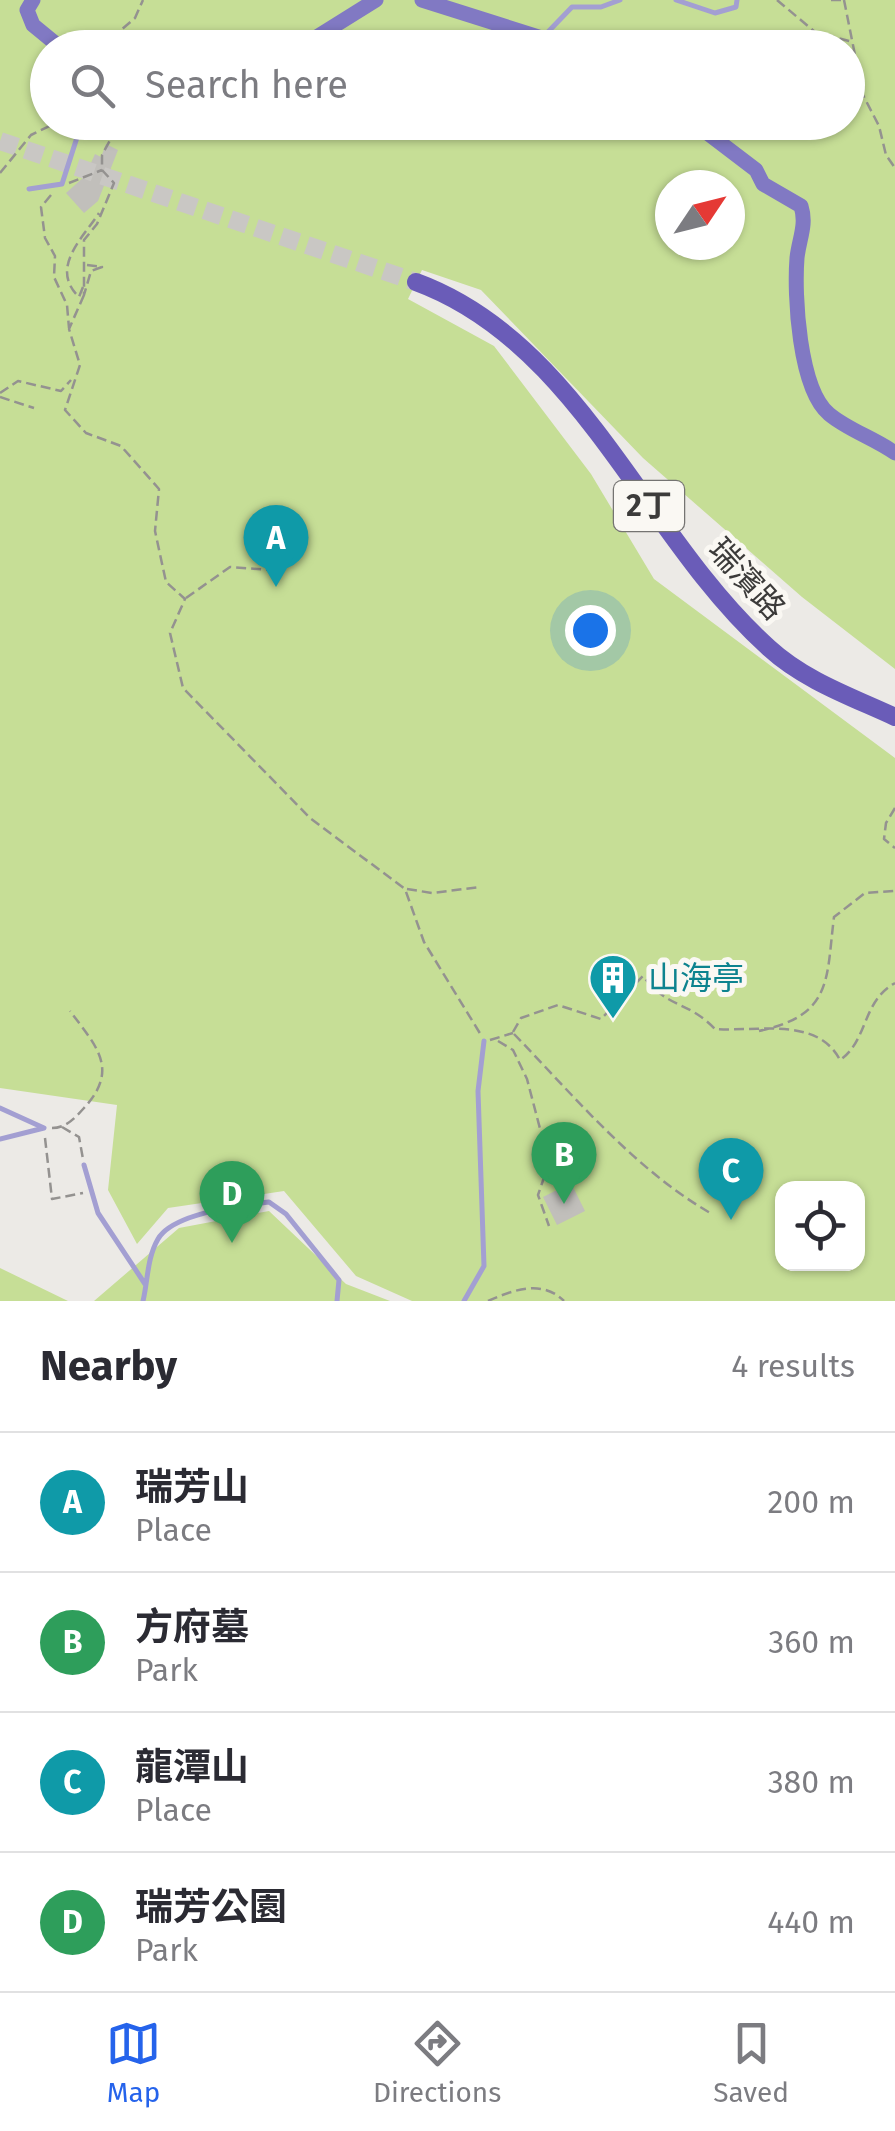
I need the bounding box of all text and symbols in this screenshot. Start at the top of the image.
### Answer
search box [30,30,865,140]
icon: search [65,58,120,113]
text: Search here [145,62,348,108]
north arrow [655,170,745,260]
road number: 2丁 [614,481,684,531]
pin: A [244,504,308,587]
street label: 瑞濱路 [701,531,793,627]
your location [565,605,616,656]
building icon: 山海亭 [587,952,639,1020]
place label: 山海亭 [648,959,744,997]
pin: B [532,1122,596,1204]
pin: C [698,1138,764,1220]
pin: D [200,1160,264,1243]
map controls [775,1181,865,1271]
button: locate [775,1181,865,1271]
text: Nearby [40,1341,177,1391]
text: 4 results [731,1347,855,1385]
text: 瑞芳山 [135,1464,249,1510]
text: A [63,1483,82,1521]
text: 200 m [768,1483,855,1521]
text: Place [135,1511,212,1549]
text: 方府墓 [135,1604,249,1650]
text: B [63,1623,82,1661]
text: 360 m [768,1623,855,1661]
text: Park [135,1651,198,1689]
text: 龍潭山 [135,1744,249,1790]
text: C [63,1763,82,1801]
text: 380 m [768,1763,855,1801]
text: Place [135,1791,212,1829]
text: 瑞芳公園 [135,1884,287,1930]
text: D [62,1903,83,1941]
text: 440 m [767,1903,855,1941]
text: Park [135,1931,198,1969]
tab: Map [106,2016,161,2109]
tab: Directions [373,2016,501,2109]
tab: Saved [713,2016,789,2109]

